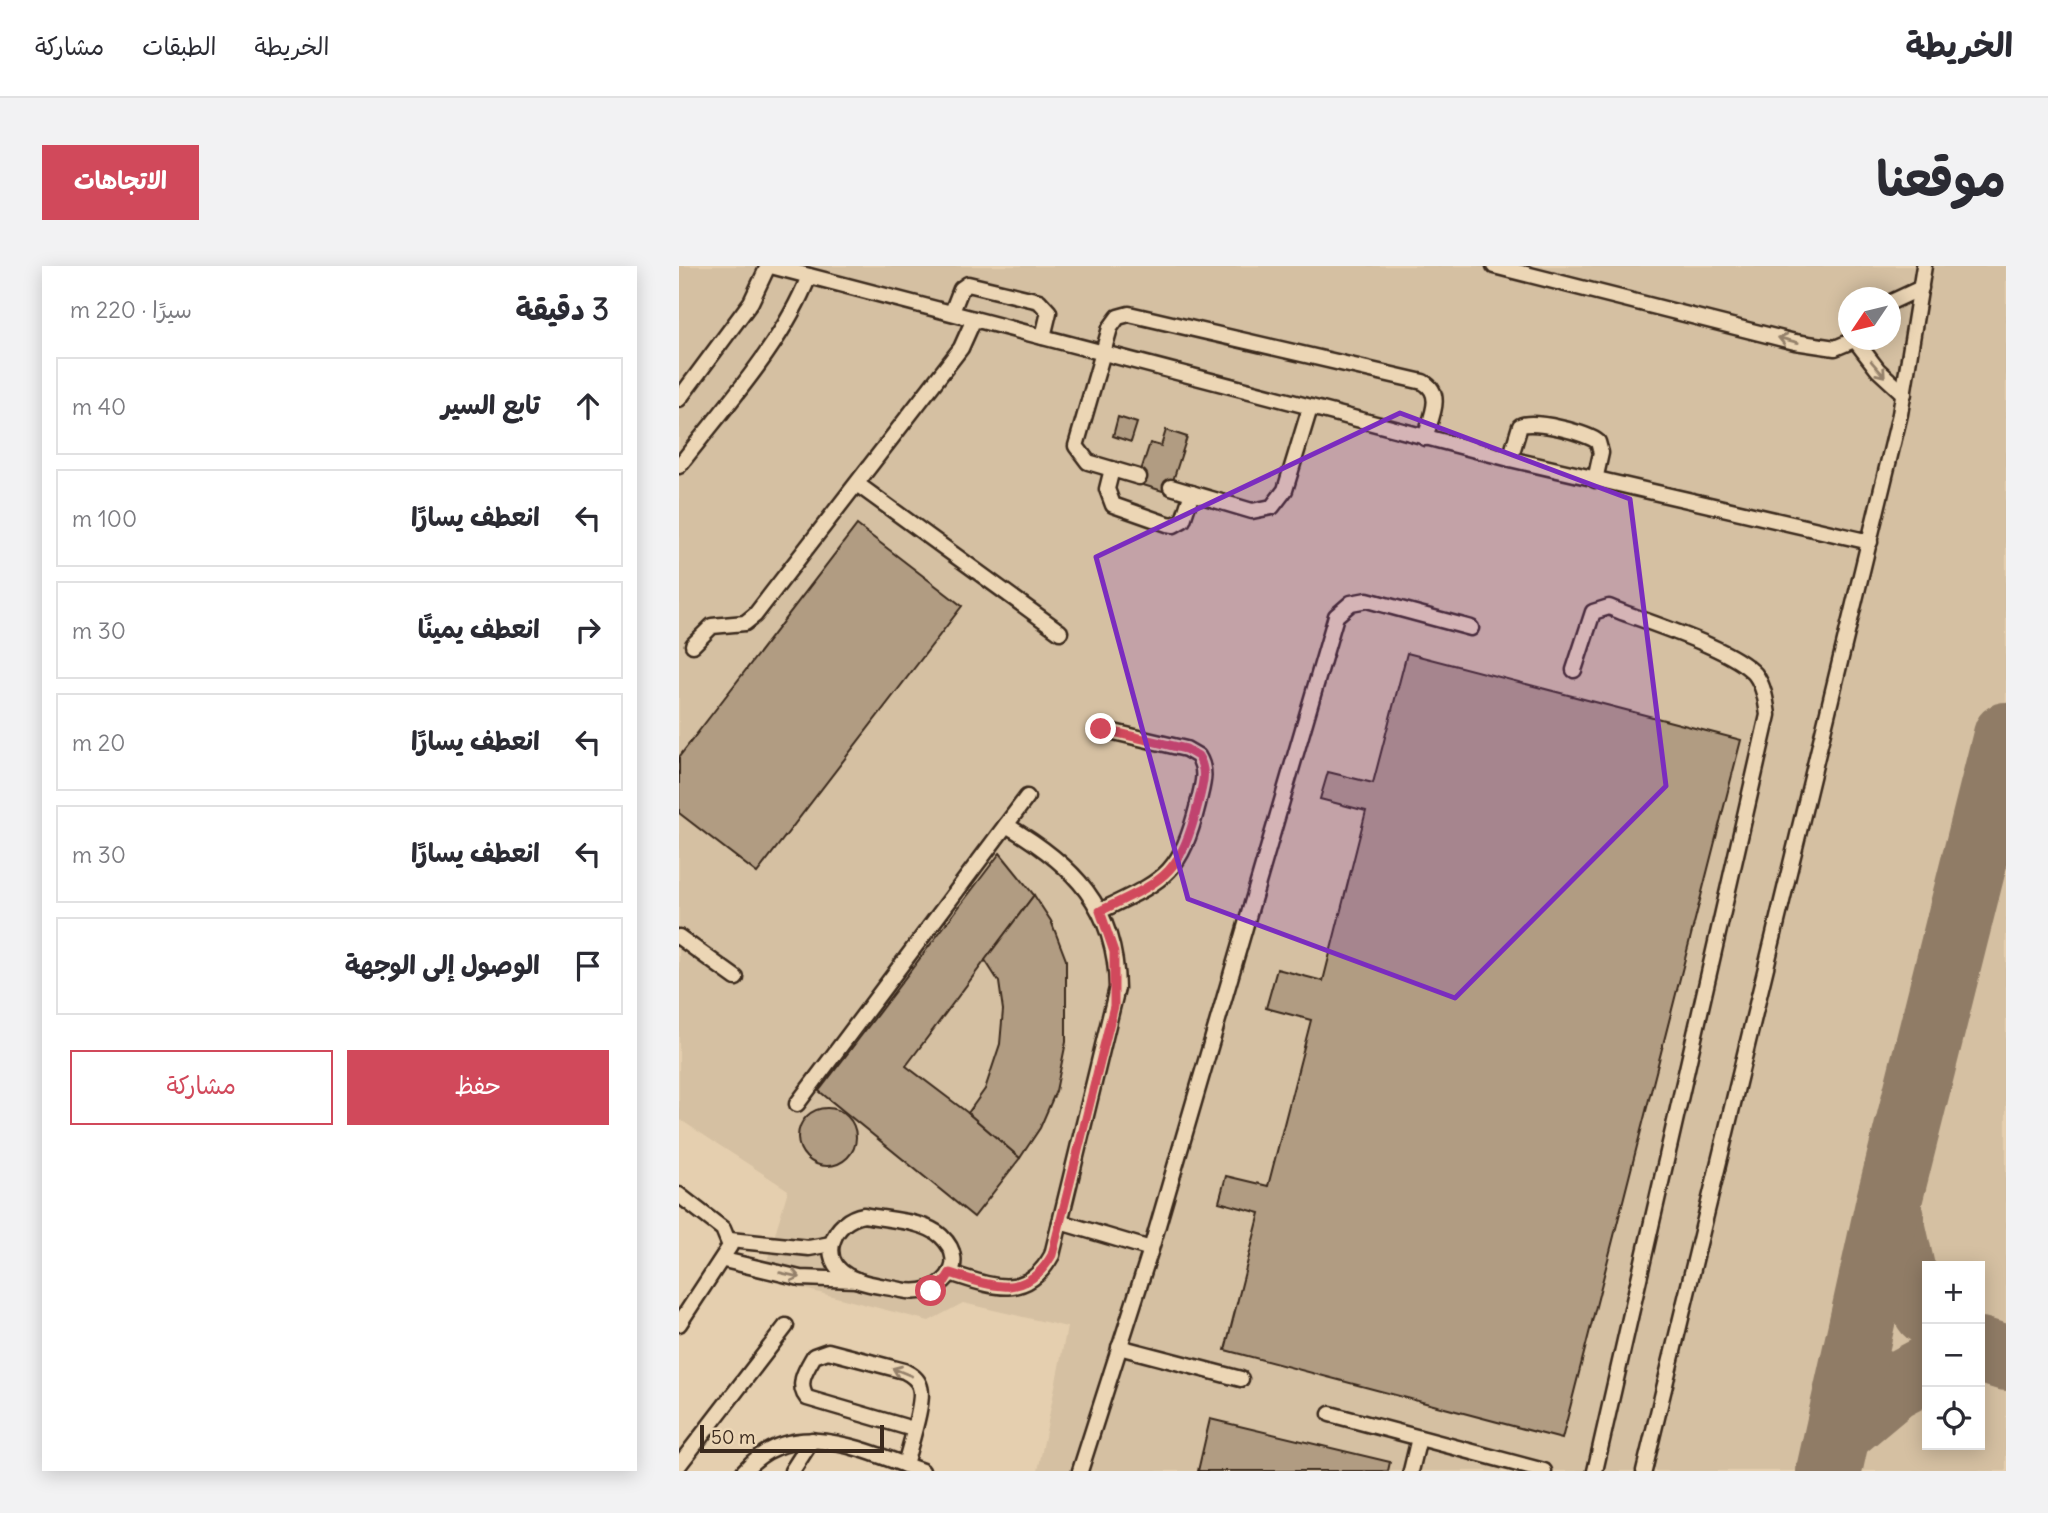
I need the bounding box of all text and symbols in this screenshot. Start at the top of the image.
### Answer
text: الخريطة [1906,24,2013,66]
text: مشاركة [35,31,104,61]
text: الطبقات [142,31,217,61]
text: الخريطة [255,31,329,61]
button: الاتجاهات [42,145,199,220]
text: موقعنا [1876,148,2006,209]
north arrow [1838,287,1901,350]
text: 3 دقيقة [516,290,609,328]
text: سيرًا · 220 m [70,295,192,324]
one-way arrow [1778,333,1800,346]
one-way arrow [1870,359,1886,377]
icon: ahead [569,387,607,425]
text: تابع السير [441,388,540,421]
text: 40 m [72,392,126,421]
icon: left [569,499,607,537]
text: انعطف يسارًا [411,500,540,533]
text: 100 m [72,504,137,533]
icon: right [569,611,607,649]
text: انعطف يمينًا [418,612,540,645]
text: 30 m [72,616,126,645]
route end [1085,713,1116,744]
icon: left [569,723,607,761]
text: انعطف يسارًا [411,724,540,757]
text: 20 m [72,728,125,757]
icon: left [569,835,607,873]
text: انعطف يسارًا [411,836,540,869]
text: 30 m [72,840,126,869]
icon: arrive [569,947,607,985]
text: الوصول إلى الوجهة [345,948,540,981]
button: مشاركة [70,1050,333,1125]
button: حفظ [347,1050,609,1125]
map controls [1922,1261,1985,1450]
button: + [1922,1261,1985,1324]
one-way arrow [778,1269,801,1283]
route start [915,1275,946,1306]
button: − [1922,1324,1985,1387]
one-way arrow [892,1365,914,1378]
button: locate [1922,1387,1985,1450]
scale bar [700,1422,884,1454]
text: 50 m [711,1425,756,1449]

